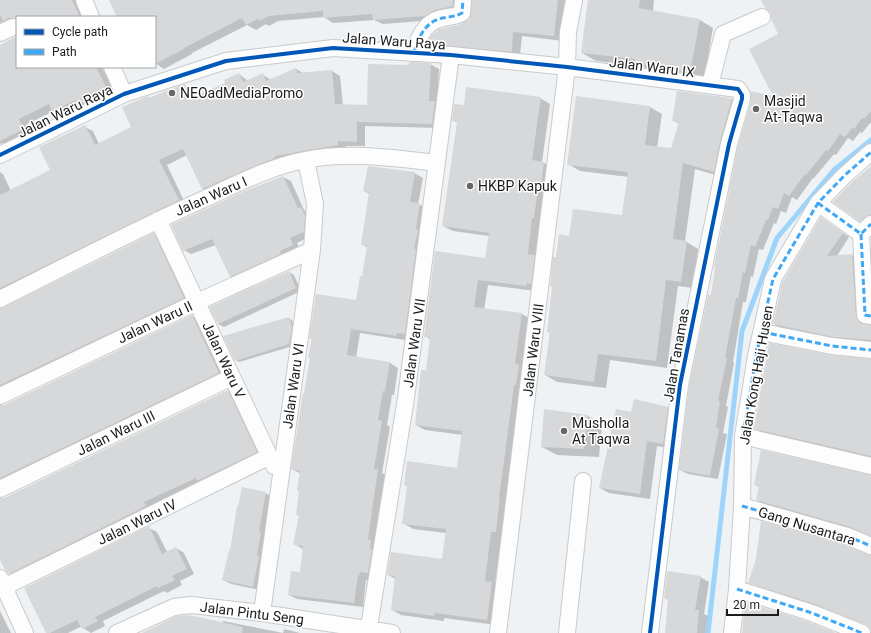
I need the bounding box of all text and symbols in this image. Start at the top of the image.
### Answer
legend [16,16,156,68]
text: Cycle path [52,25,108,39]
street label: Jalan Waru Raya [342,29,446,53]
text: Path [52,45,77,59]
street label: Jalan Waru IX [608,54,696,80]
street label: Jalan Waru Raya [15,81,115,141]
place label: NEOadMediaPromo [180,85,303,101]
marker: NEOadMediaPromo [167,88,177,98]
place label: Masjid At-Taqwa [764,93,823,125]
marker: Masjid At-Taqwa [751,104,761,114]
street label: Jalan Waru I [173,173,249,219]
place label: HKBP Kapuk [478,178,558,194]
marker: HKBP Kapuk [465,181,475,191]
street label: Jalan Waru VII [400,297,428,389]
street label: Jalan Waru II [115,298,195,346]
street label: Jalan Waru VIII [519,303,547,397]
street label: Jalan Kong Haji Husen [736,304,776,446]
street label: Jalan Tanamas [660,307,692,403]
street label: Jalan Waru V [199,319,249,401]
street label: Jalan Waru VI [279,342,307,430]
street label: Jalan Waru III [74,407,158,459]
place label: Musholla At Taqwa [572,415,630,447]
marker: Musholla At Taqwa [559,426,569,436]
street label: Jalan Waru IV [95,496,179,548]
street label: Gang Nusantara [756,504,858,548]
scale bar [727,591,778,617]
text: 20 m [733,598,760,612]
street label: Jalan Pintu Seng [199,599,305,627]

